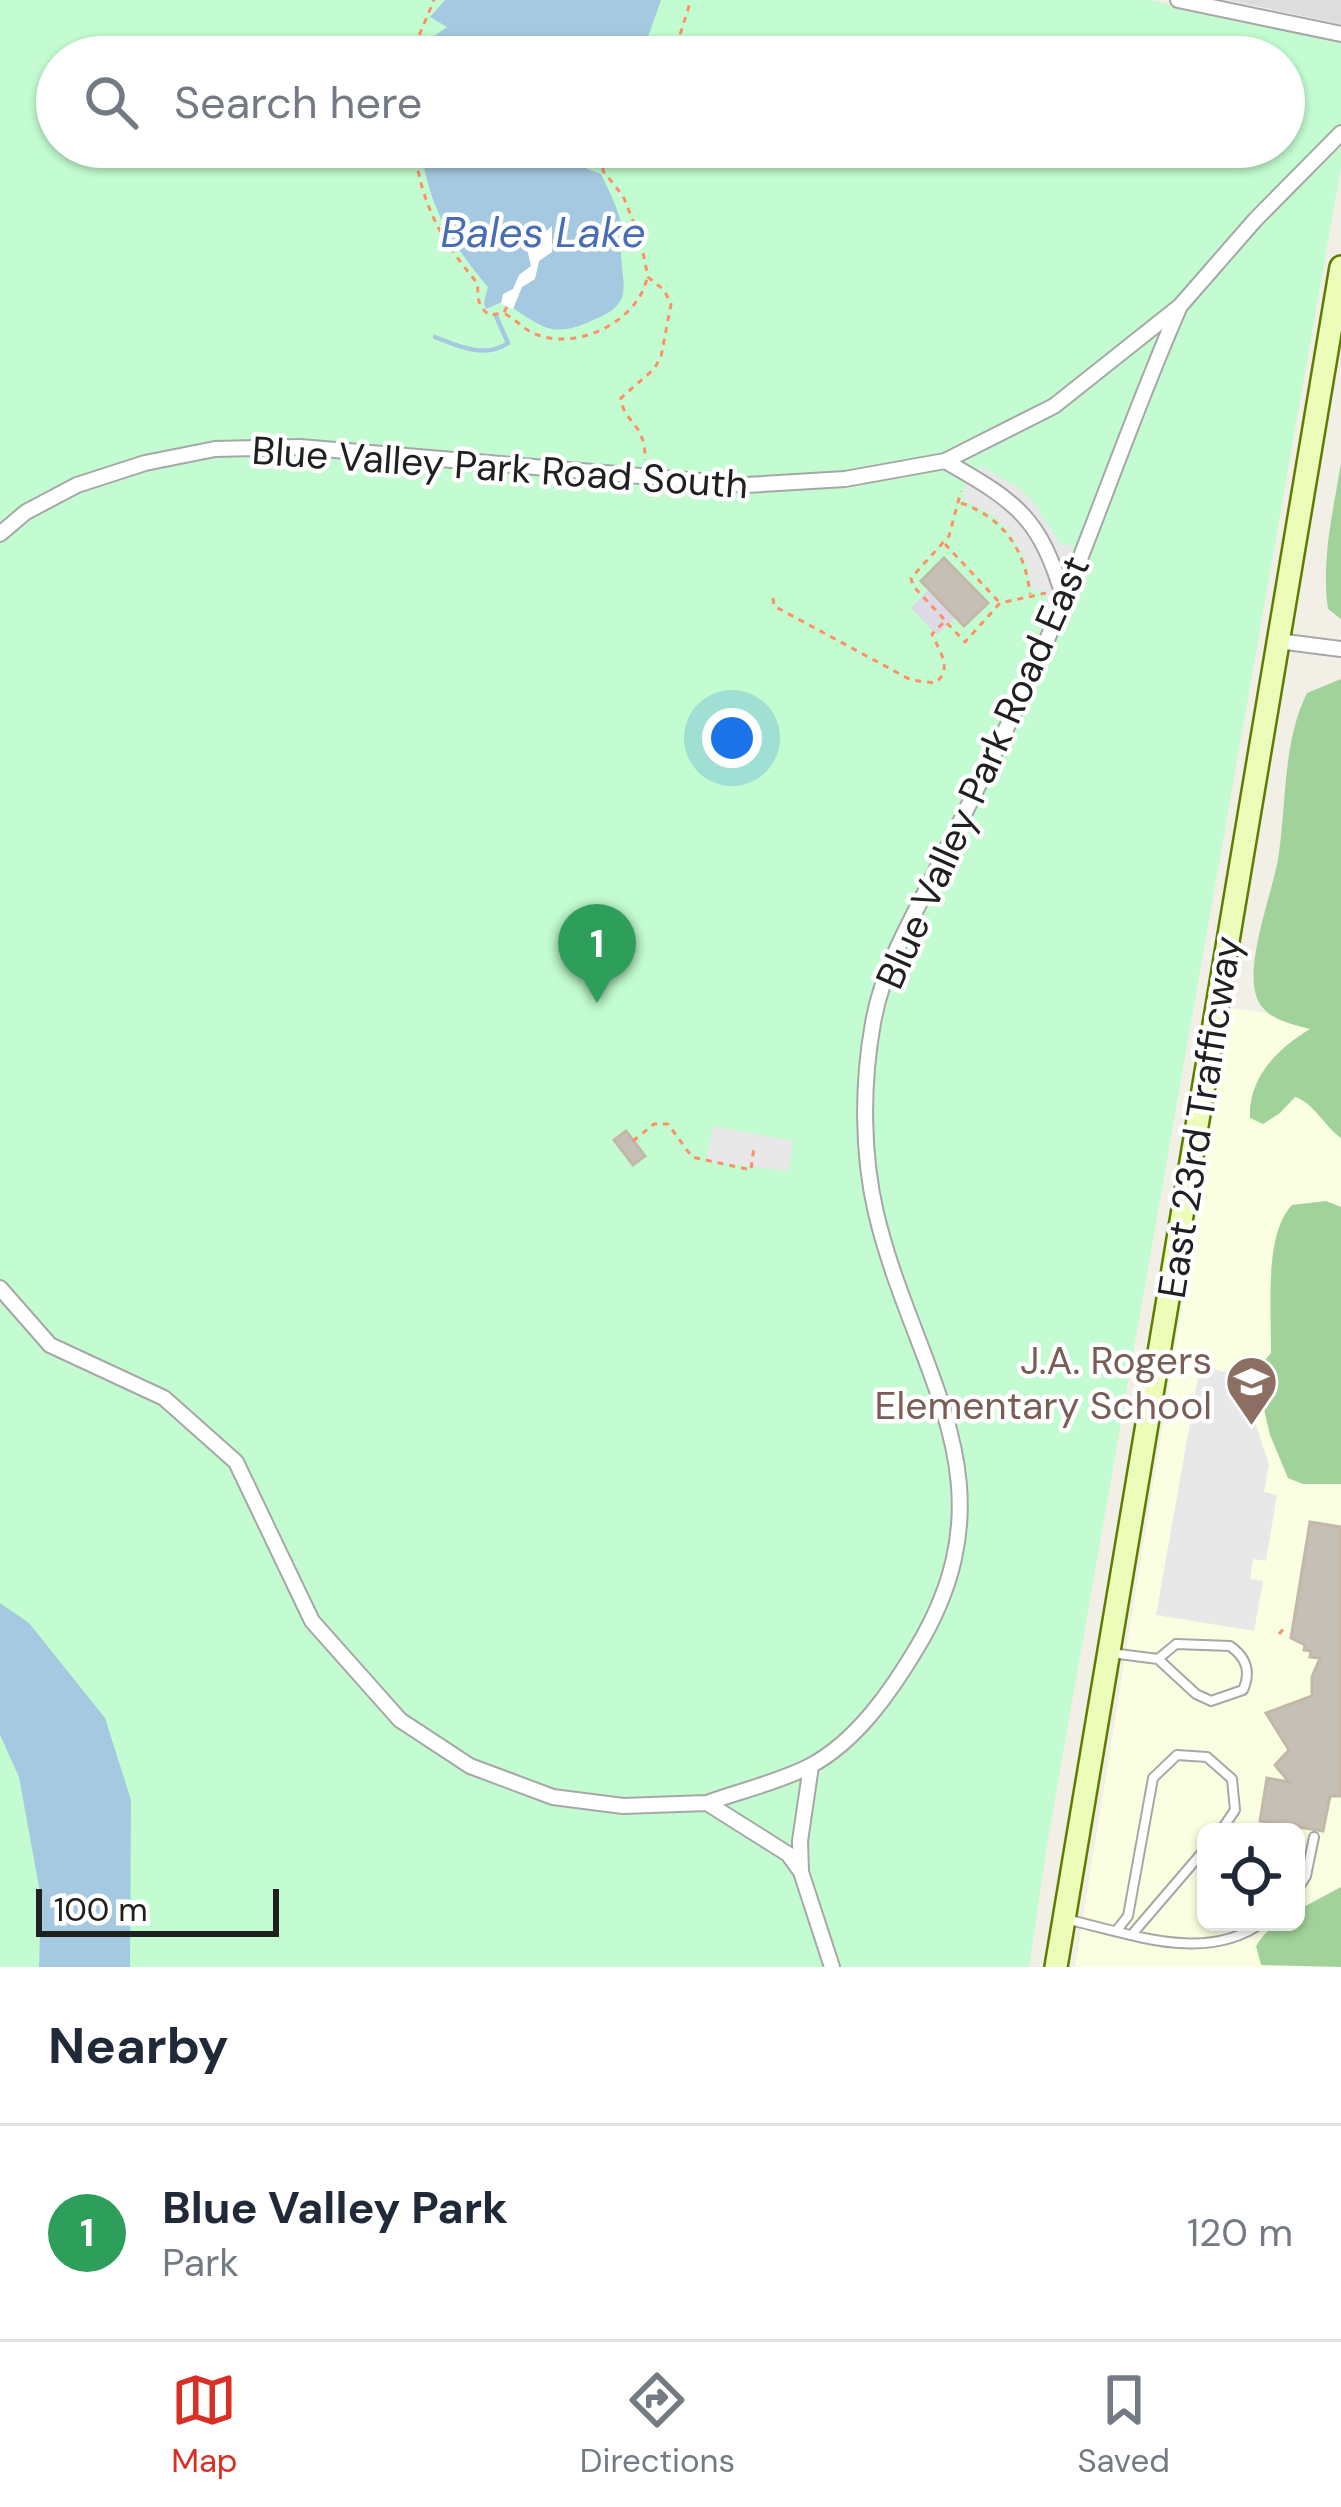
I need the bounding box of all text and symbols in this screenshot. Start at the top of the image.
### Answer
search box [36,36,1305,168]
icon: search [78,69,144,135]
text: Search here [174,73,422,132]
water label: Bales Lake [441,205,645,260]
street label: Blue Valley Park Road South [250,425,750,510]
street label: Blue Valley Park Road East [864,548,1101,997]
your location [702,708,762,768]
pin: 1 [558,904,636,1003]
street label: East 23rd Trafficway [1146,932,1253,1302]
place label: J.A. Rogers Elementary School [875,1335,1212,1431]
school or university icon: J.A. Rogers Elementary School [1223,1354,1279,1428]
map controls [1197,1823,1305,1931]
button: locate [1197,1823,1305,1931]
scale bar [36,1883,279,1936]
text: 100 m [54,1888,148,1931]
text: Nearby [48,2012,229,2079]
text: Blue Valley Park [162,2178,508,2237]
text: 1 [80,2207,94,2258]
text: 120 m [1187,2207,1293,2258]
text: Park [162,2237,239,2288]
tab: Map [171,2367,238,2482]
tab: Directions [580,2367,735,2482]
tab: Saved [1077,2367,1170,2482]

